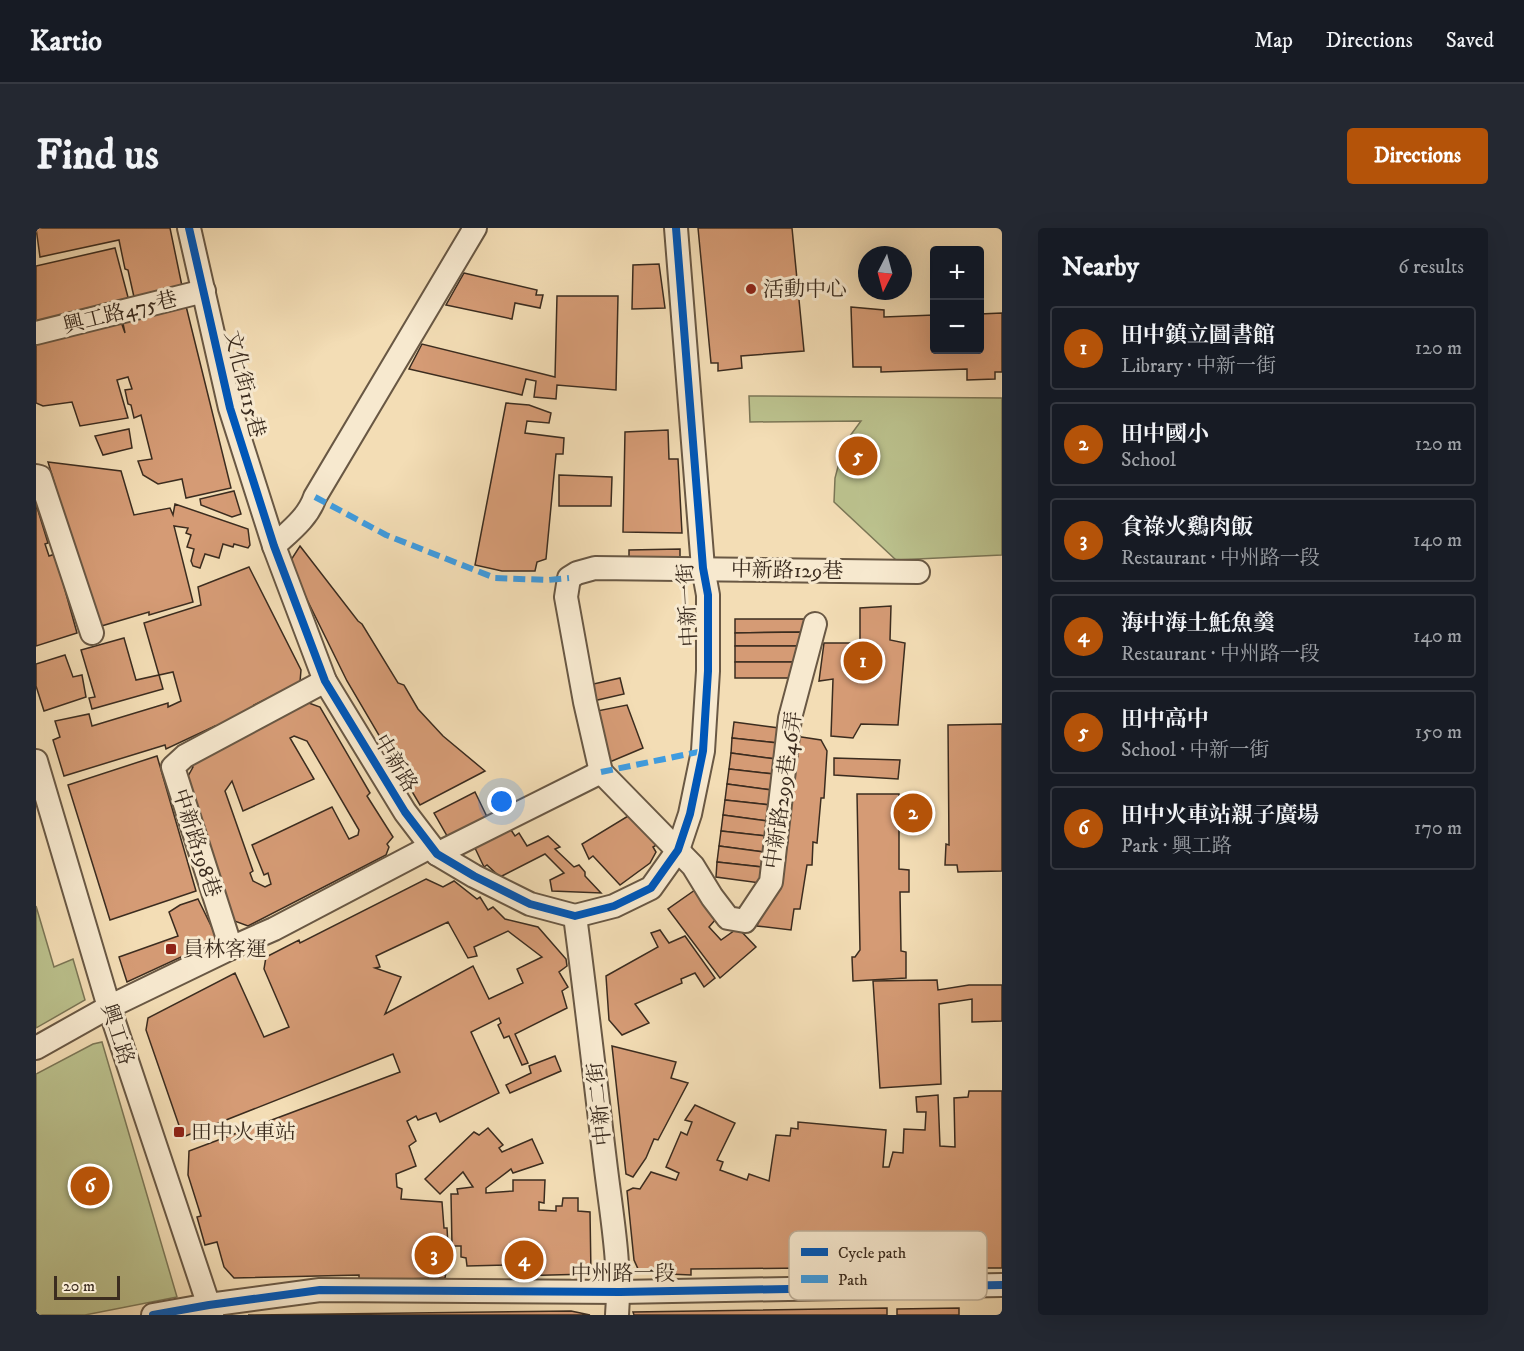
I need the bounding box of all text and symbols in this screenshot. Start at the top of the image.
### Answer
text: Kartio [30,24,102,59]
text: Map [1254,28,1293,54]
text: Directions [1326,28,1413,54]
text: Saved [1446,28,1494,54]
button: Directions [1347,128,1488,184]
text: Find us [36,130,159,182]
north arrow [858,246,912,300]
map controls [930,246,984,354]
button: + [930,246,984,300]
text: Nearby [1062,251,1139,284]
text: 6 results [1398,255,1464,280]
place label: 活動中心 [763,277,847,303]
marker: 活動中心 [744,282,758,296]
street label: 興工路475巷 [60,286,180,340]
button: − [930,300,984,354]
text: 田中鎮立圖書館 [1121,322,1275,349]
street label: 文化街115巷 [218,328,270,441]
text: 1 [1080,336,1087,361]
text: 120 m [1415,336,1462,361]
text: Library · 中新一街 [1121,354,1276,379]
text: 田中國小 [1121,421,1209,448]
text: 2 [1079,432,1088,457]
text: 120 m [1415,432,1462,457]
pin: 5 [838,434,878,478]
text: School [1121,448,1176,473]
text: 食祿火鷄肉飯 [1121,514,1253,541]
text: 3 [1080,528,1087,553]
text: 140 m [1413,528,1462,553]
text: Restaurant · 中州路一段 [1121,546,1320,571]
street label: 中新路129巷 [731,557,843,585]
street label: 中新一街 [673,562,703,648]
text: 海中海土魠魚羹 [1121,610,1275,637]
text: 4 [1078,624,1089,649]
text: 140 m [1413,624,1462,649]
pin: 1 [844,638,882,684]
text: Restaurant · 中州路一段 [1121,642,1320,667]
text: 田中高中 [1121,706,1209,733]
street label: 中新路299巷46弄 [760,709,808,871]
text: 5 [1079,720,1088,745]
text: 150 m [1415,720,1462,745]
street label: 中新路 [368,730,423,797]
text: School · 中新一街 [1121,738,1269,763]
street label: 中新路198巷 [166,786,226,901]
your location [487,787,516,816]
pin: 2 [894,790,932,836]
text: 田中火車站親子廣場 [1121,802,1319,829]
text: 6 [1078,816,1089,841]
text: 170 m [1414,816,1462,841]
text: Park · 興工路 [1121,834,1232,859]
place label: 員林客運 [183,937,267,963]
marker: 員林客運 [164,942,178,956]
street label: 興工路 [95,1000,139,1068]
street label: 中新二街 [583,1061,617,1147]
place label: 田中火車站 [191,1120,296,1146]
marker: 田中火車站 [172,1125,186,1139]
pin: 6 [70,1164,110,1208]
legend [789,1231,987,1300]
pin: 3 [414,1232,454,1278]
pin: 4 [504,1238,544,1282]
text: Cycle path [838,1243,907,1263]
street label: 中州路一段 [571,1261,676,1287]
text: Path [838,1270,868,1290]
scale bar [54,1273,120,1300]
text: 20 m [63,1276,95,1296]

